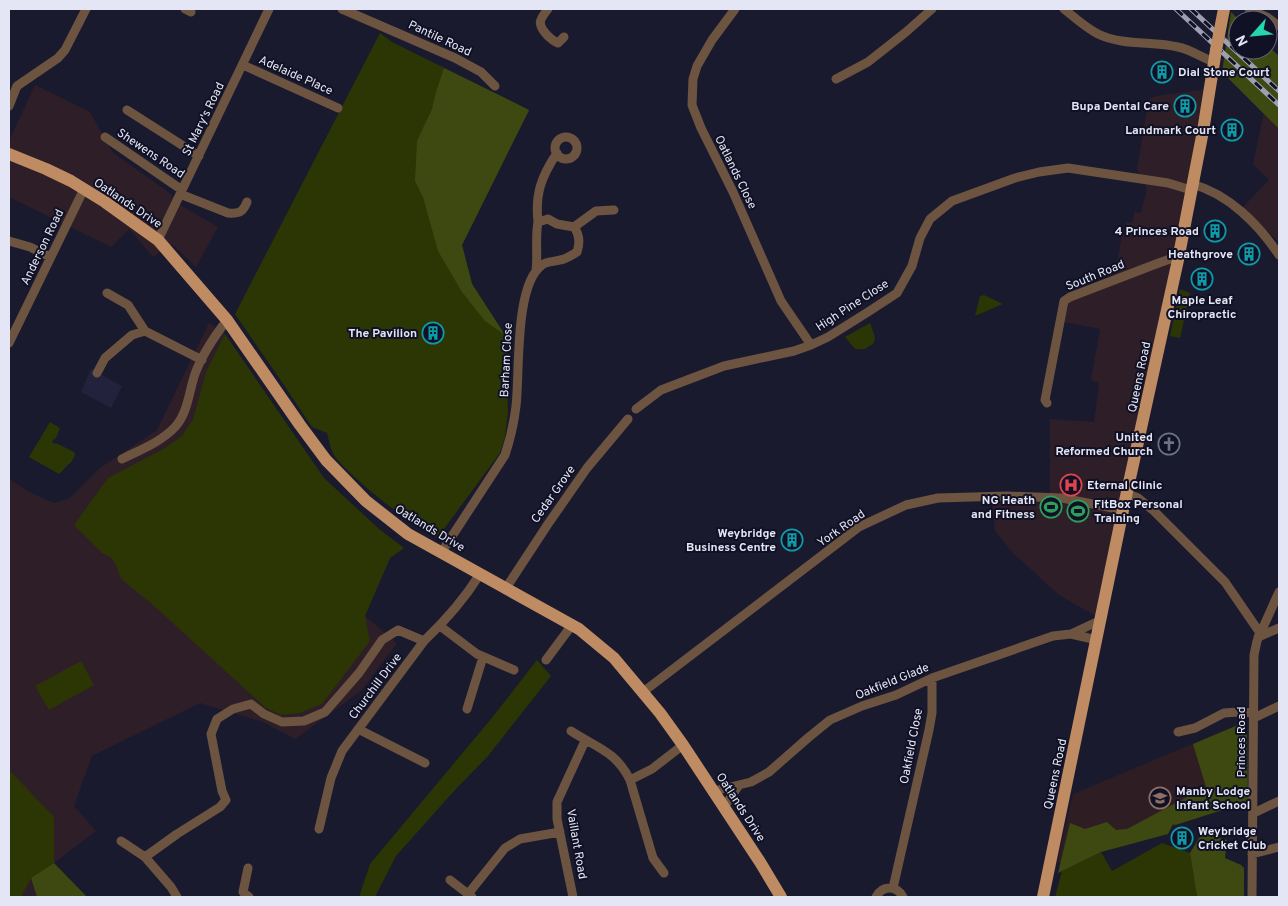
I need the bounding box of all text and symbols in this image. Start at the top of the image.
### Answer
north arrow [1228,10,1278,60]
street label: Pantile Road [405,17,474,61]
text: N [1233,32,1253,49]
street label: Adelaide Place [256,52,335,99]
building icon: Dial Stone Court [1150,60,1174,84]
place label: Dial Stone Court [1178,65,1270,81]
street label: St Mary's Road [179,80,229,159]
building icon: Bupa Dental Care [1173,94,1197,118]
place label: Bupa Dental Care [1071,99,1169,115]
building icon: Landmark Court [1220,118,1244,142]
place label: Landmark Court [1125,123,1216,139]
street label: Shewens Road [113,125,187,182]
street label: Oatlands Close [710,133,760,212]
street label: Oatlands Drive [90,175,165,233]
street label: Anderson Road [18,207,68,288]
building icon: 4 Princes Road [1203,219,1227,243]
place label: 4 Princes Road [1115,224,1199,240]
building icon: Heathgrove [1237,242,1261,266]
place label: Heathgrove [1168,247,1233,263]
street label: South Road [1064,257,1127,295]
building icon: Maple Leaf Chiropractic [1190,267,1214,291]
street label: High Pine Close [813,276,892,335]
place label: Maple Leaf Chiropractic [1168,293,1236,323]
building icon: The Pavilion [421,321,445,345]
street label: Barham Close [497,322,517,398]
place label: The Pavilion [348,326,417,342]
street label: Queens Road [1125,340,1155,414]
place label: United Reformed Church [1055,430,1153,460]
church icon: United Reformed Church [1157,432,1181,456]
street label: Cedar Grove [528,463,580,527]
hospital icon: Eternal Clinic [1059,473,1083,497]
place label: Eternal Clinic [1087,478,1162,494]
place label: NG Heath and Fitness [971,493,1035,523]
sports icon: NG Heath and Fitness [1039,495,1063,519]
place label: FitBox Personal Training [1094,497,1183,527]
sports icon: FitBox Personal Training [1066,499,1090,523]
street label: Oatlands Drive [391,502,468,556]
street label: York Road [815,507,869,551]
place label: Weybridge Business Centre [686,526,776,556]
building icon: Weybridge Business Centre [780,528,804,552]
street label: Churchill Drive [346,650,406,723]
street label: Oakfield Glade [853,660,932,704]
street label: Oakfield Close [897,707,927,785]
street label: Princes Road [1234,707,1250,777]
street label: Queens Road [1041,737,1071,811]
street label: Oatlands Drive [712,770,768,845]
place label: Manby Lodge Infant School [1176,784,1251,814]
school or university icon: Manby Lodge Infant School [1148,786,1172,810]
street label: Vaillant Road [562,808,590,880]
place label: Weybridge Cricket Club [1198,824,1267,854]
building icon: Weybridge Cricket Club [1170,826,1194,850]

